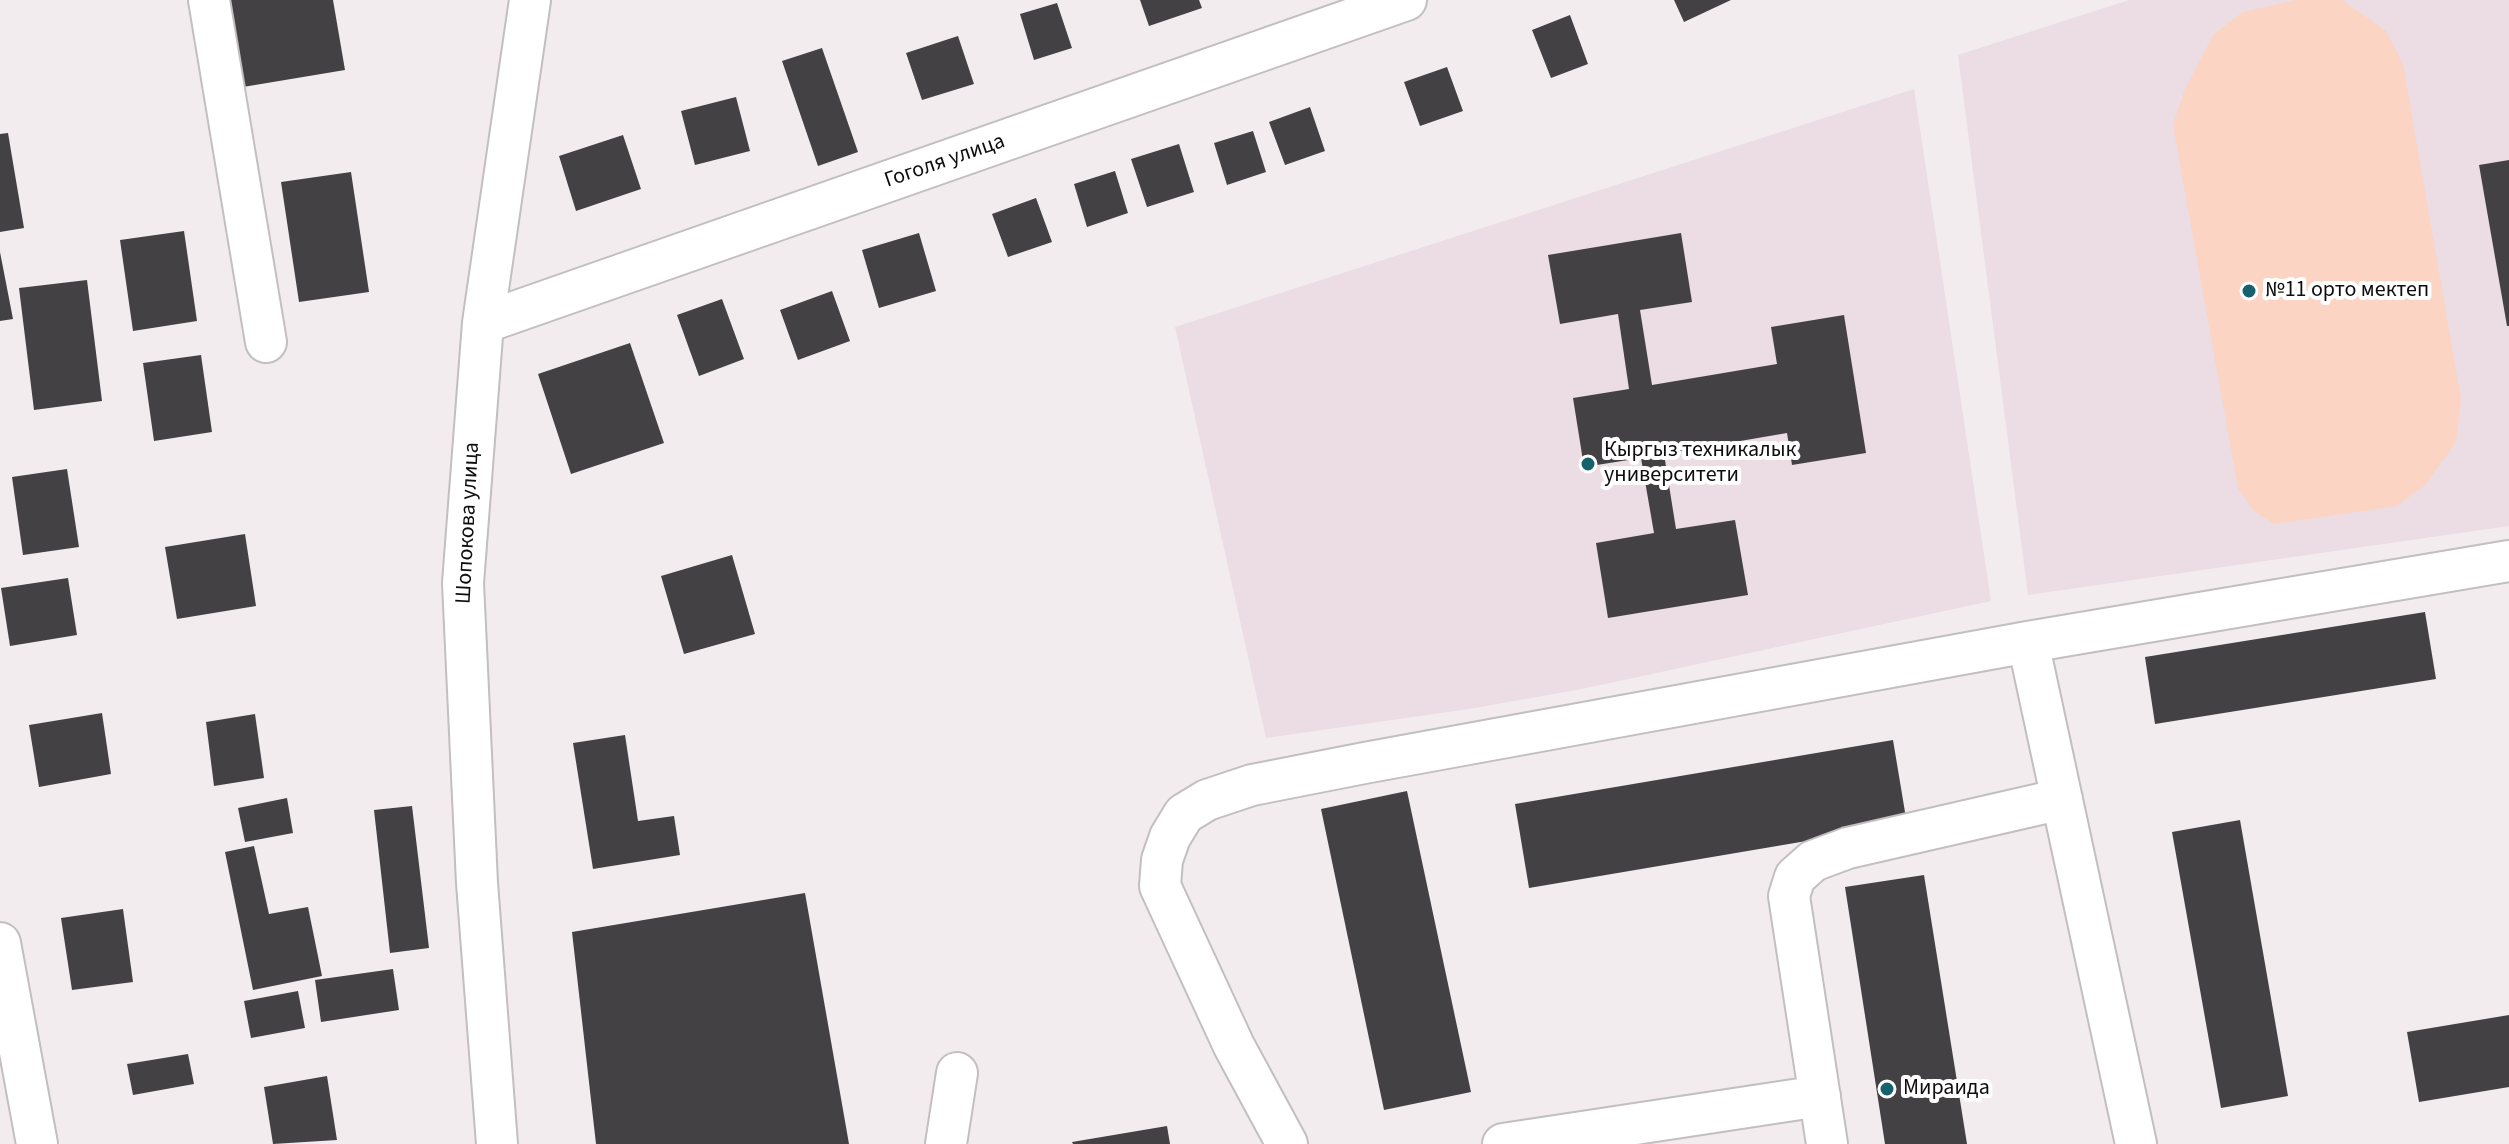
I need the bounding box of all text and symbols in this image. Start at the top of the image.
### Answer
street label: Гоголя улица [881,129,1009,195]
place label: №11 орто мектеп [2265,278,2429,304]
marker: №11 орто мектеп [2240,282,2258,300]
place label: Кыргыз техникалык университети [1604,438,1796,490]
street label: Шопокова улица [452,441,486,605]
marker: Кыргыз техникалык университети [1579,455,1597,473]
place label: Мираида [1903,1076,1990,1102]
marker: Мираида [1878,1080,1896,1098]

